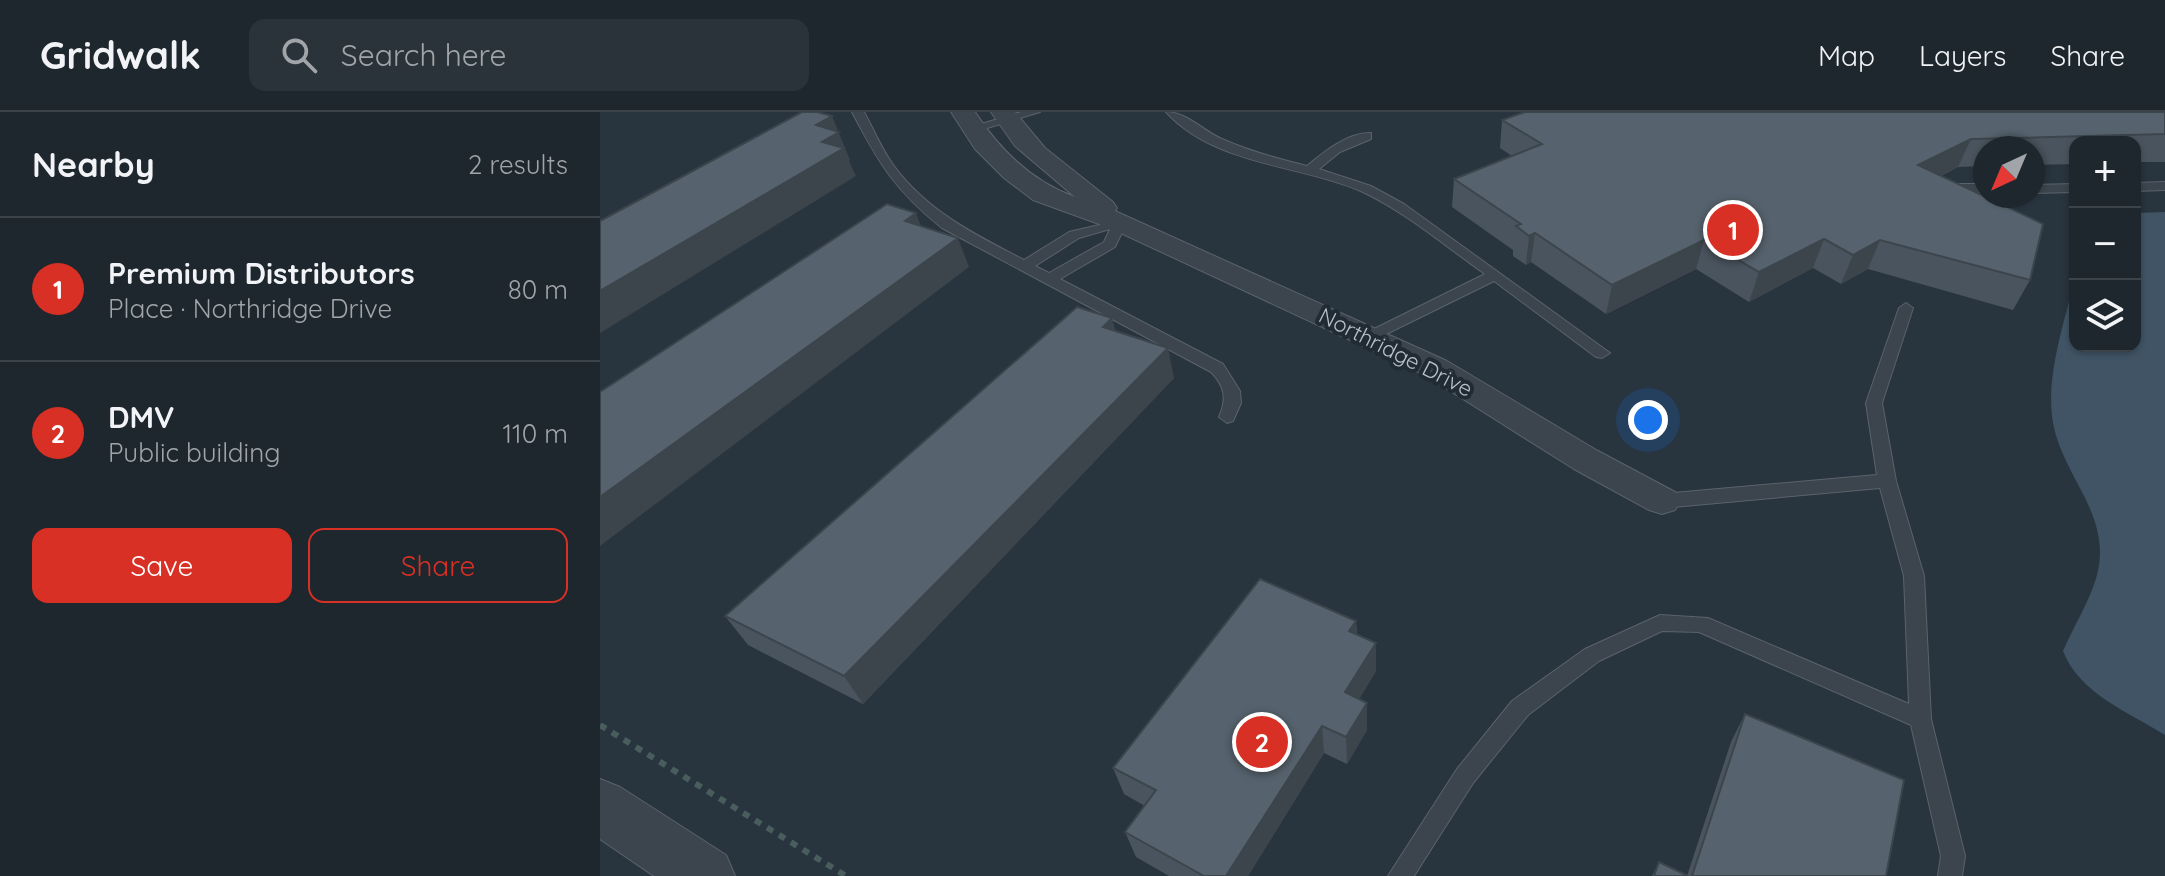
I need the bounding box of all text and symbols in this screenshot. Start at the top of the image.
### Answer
search box [249,19,809,91]
text: Gridwalk [40,31,201,79]
icon: search [277,33,321,77]
text: Search here [341,36,506,74]
text: Map [1818,38,1875,73]
text: Layers [1919,38,2006,73]
text: Share [2050,38,2125,73]
north arrow [1973,136,2045,208]
map controls [2069,136,2141,352]
button: + [2069,136,2141,208]
text: Nearby [32,143,155,186]
text: 2 results [468,148,568,181]
pin: 1 [1707,200,1759,260]
button: − [2069,208,2141,280]
text: Premium Distributors [108,254,415,292]
text: 1 [53,273,63,306]
text: 80 m [508,273,568,306]
button: layers [2069,280,2141,352]
text: Place · Northridge Drive [108,292,392,325]
street label: Northridge Drive [1314,301,1478,403]
text: DMV [108,398,174,436]
your location [1628,400,1668,440]
text: 2 [51,417,65,450]
text: 110 m [502,417,568,450]
text: Public building [108,436,280,469]
button: Save [32,528,292,603]
button: Share [308,528,568,603]
pin: 2 [1236,712,1288,772]

